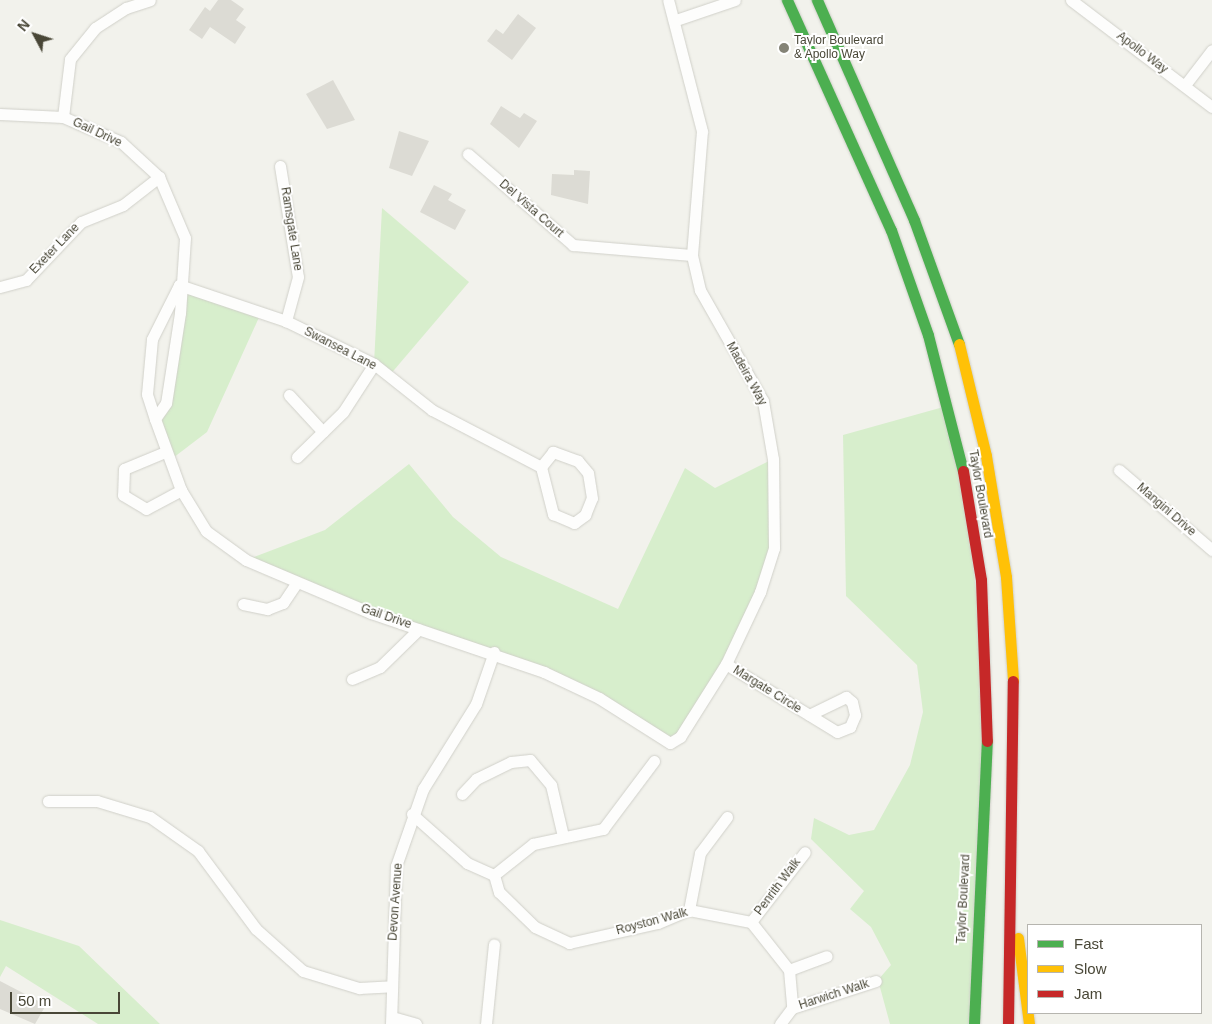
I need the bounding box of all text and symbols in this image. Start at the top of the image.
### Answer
north arrow [10,10,60,60]
text: N [14,16,33,34]
street label: Apollo Way [1114,29,1170,77]
place label: Taylor Boulevard & Apollo Way [794,34,883,62]
marker: Taylor Boulevard & Apollo Way [778,42,790,54]
street label: Gail Drive [70,115,124,151]
street label: Del Vista Court [496,177,566,241]
street label: Ramsgate Lane [277,186,305,272]
street label: Exeter Lane [27,221,83,277]
street label: Swansea Lane [301,325,379,373]
street label: Madeira Way [723,340,769,408]
street label: Taylor Boulevard [965,449,995,539]
street label: Mangini Drive [1134,481,1198,539]
street label: Gail Drive [359,602,413,632]
street label: Margate Circle [730,663,804,717]
street label: Taylor Boulevard [954,854,974,944]
street label: Penrith Walk [752,856,804,918]
street label: Devon Avenue [386,862,406,942]
street label: Royston Walk [615,906,689,938]
legend [1027,924,1202,1014]
text: Fast [1074,935,1103,952]
text: Slow [1074,960,1107,977]
street label: Harwich Walk [797,977,871,1013]
scale bar [12,982,122,1014]
text: Jam [1074,985,1102,1002]
text: 50 m [18,992,51,1009]

